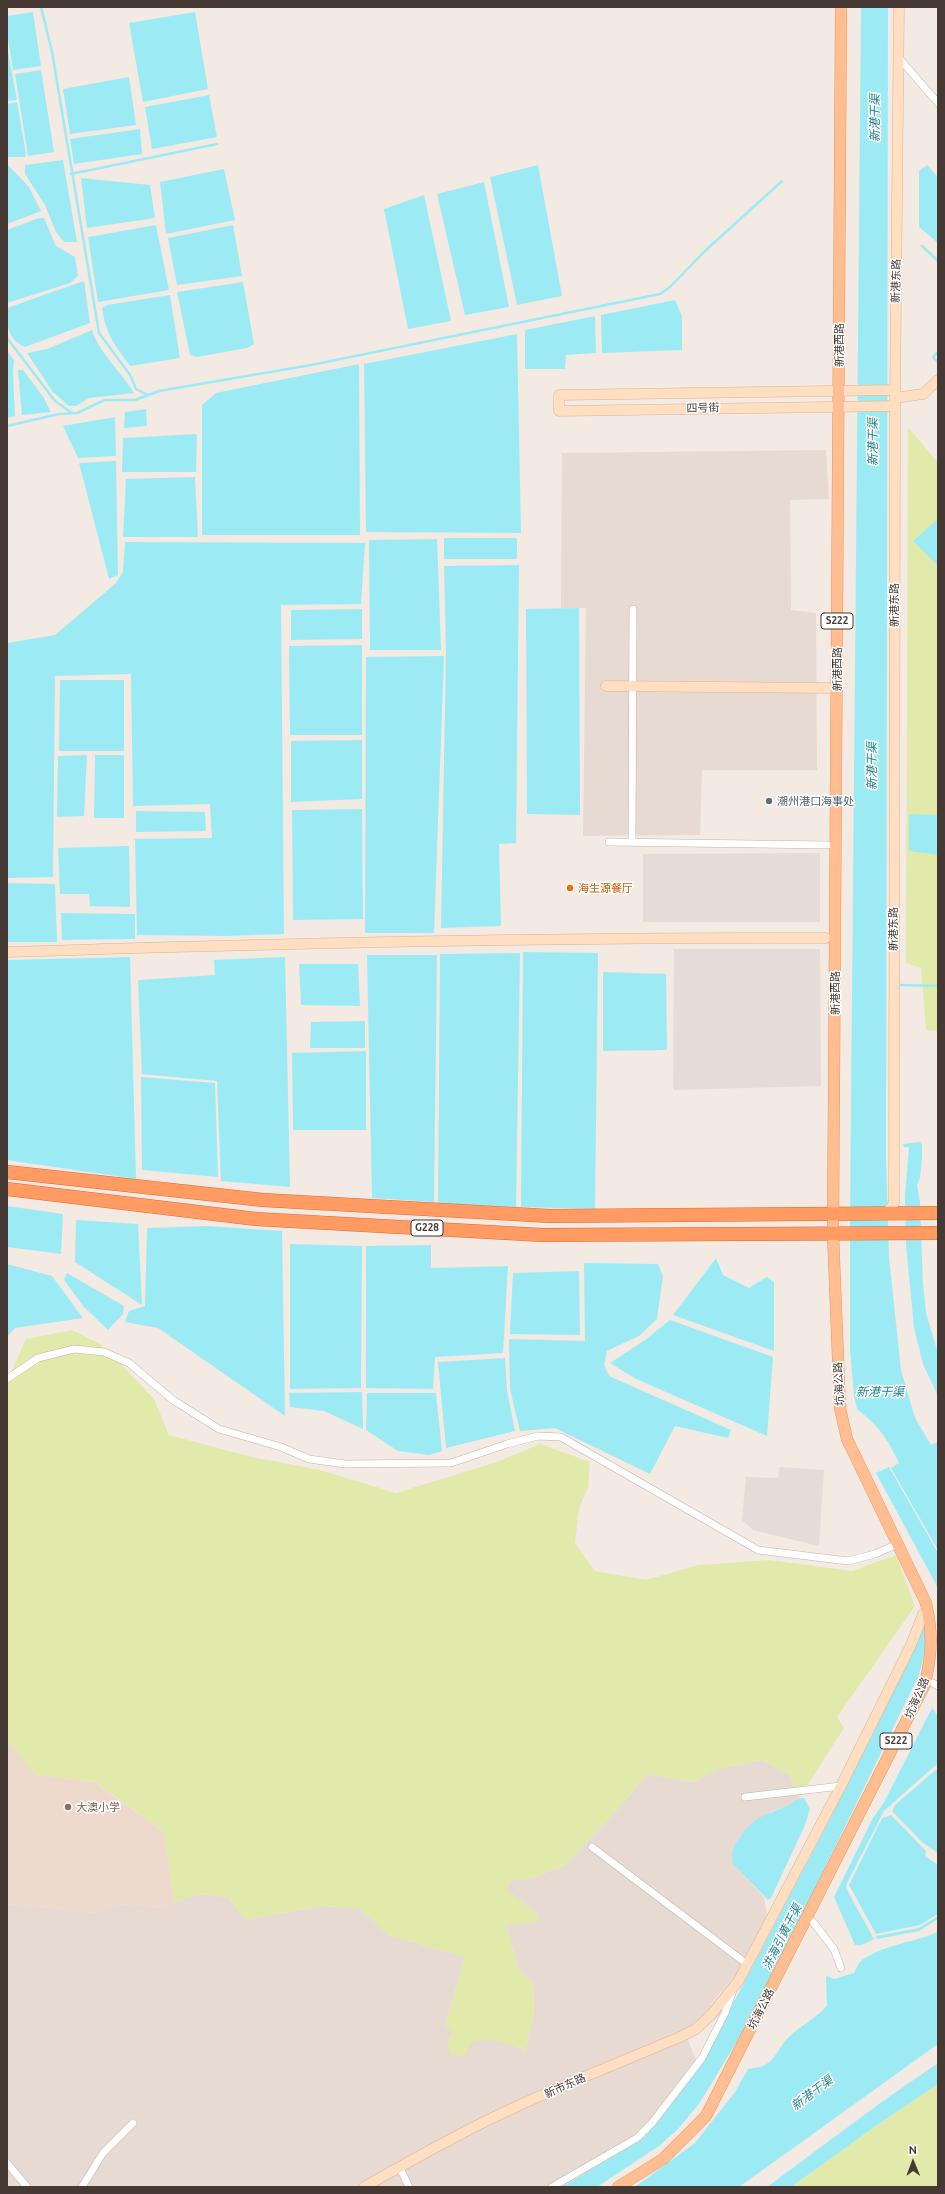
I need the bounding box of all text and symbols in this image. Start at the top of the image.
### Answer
water label: 新港干渠 [868,94,882,142]
street label: 新港东路 [889,259,903,303]
street label: 新港西路 [832,323,846,367]
street label: 四号街 [686,401,720,415]
water label: 新港干渠 [866,418,880,466]
street label: 新港东路 [887,583,901,627]
road number: S222 [821,613,853,629]
street label: 新港西路 [830,647,844,691]
water label: 新港干渠 [865,742,879,790]
place label: 潮州港口海事处 [777,794,854,808]
marker: 潮州港口海事处 [764,796,774,806]
place label: 海生源餐厅 [578,881,633,895]
marker: 海生源餐厅 [565,883,575,893]
street label: 新港东路 [886,907,900,951]
street label: 新港西路 [828,971,842,1015]
road number: G228 [411,1220,443,1236]
street label: 坑海公路 [831,1362,847,1406]
water label: 新港干渠 [856,1385,904,1399]
street label: 坑海公路 [902,1675,932,1721]
road number: S222 [880,1733,912,1749]
place label: 大澳小学 [76,1800,120,1814]
marker: 大澳小学 [63,1802,73,1812]
water label: 汫海引黄干渠 [759,1902,805,1972]
street label: 坑海公路 [745,1986,777,2032]
street label: 新市东路 [542,2071,588,2101]
water label: 新港干渠 [788,2073,836,2113]
north arrow [893,2142,933,2182]
text: N [909,2144,917,2156]

